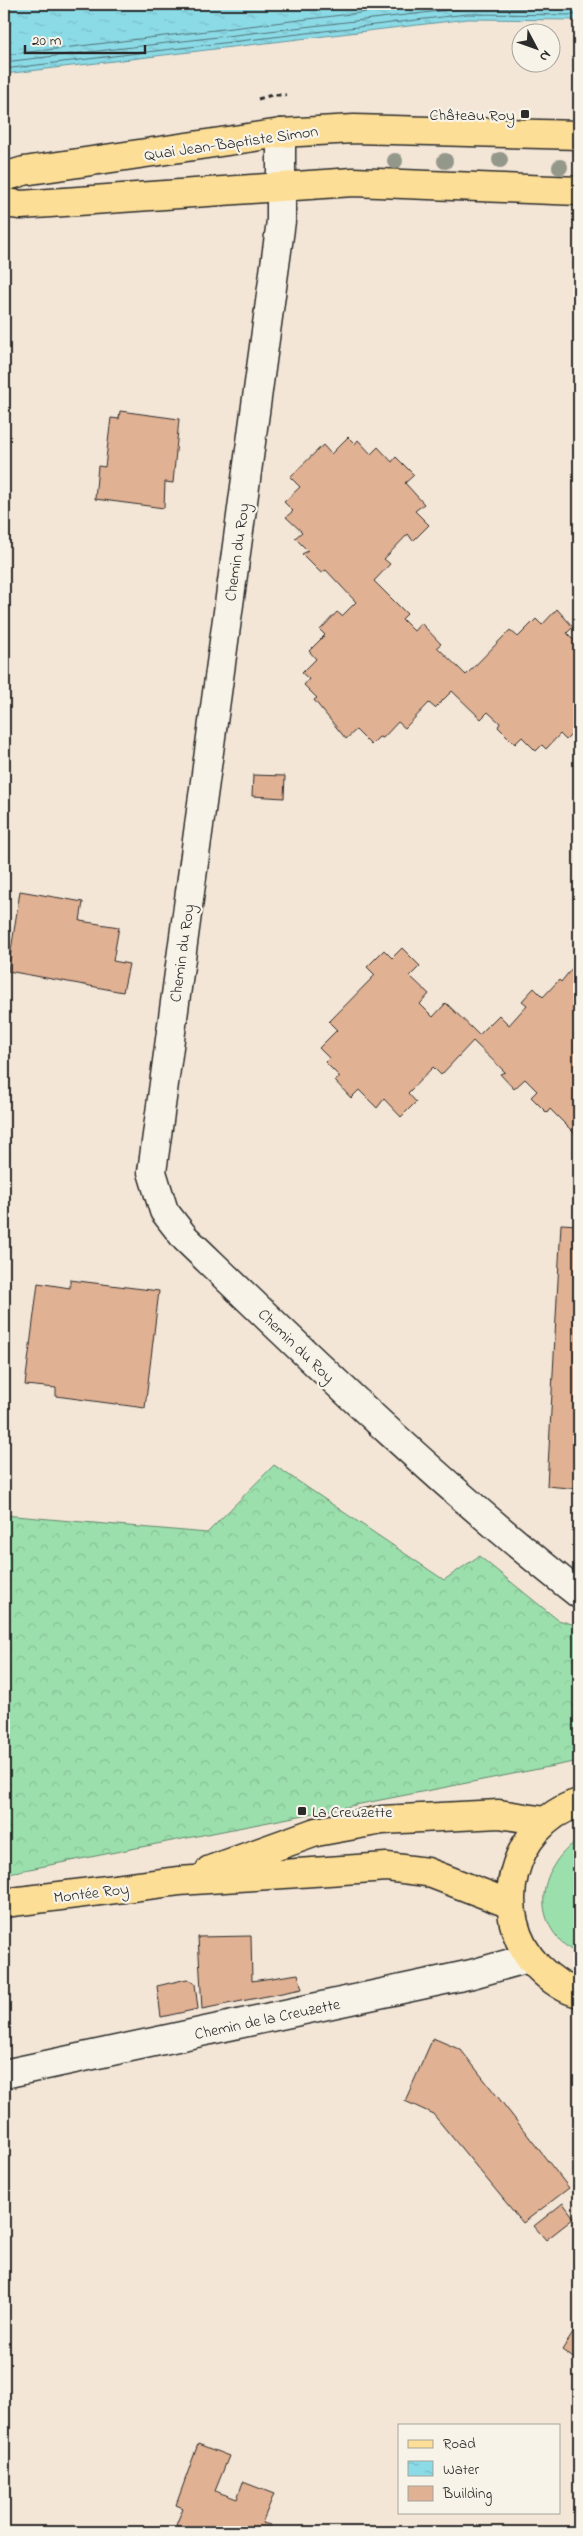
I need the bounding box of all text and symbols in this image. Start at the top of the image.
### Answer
scale bar [25,22,145,54]
north arrow [510,22,560,72]
text: 20 m [32,30,62,52]
text: N [534,45,556,66]
place label: Château Roy [430,104,515,128]
marker: Château Roy [519,108,531,120]
street label: Quai Jean-Baptiste Simon [143,120,320,168]
street label: Chemin du Roy [219,502,257,603]
street label: Chemin du Roy [164,903,202,1004]
street label: Chemin du Roy [252,1303,340,1389]
place label: La Creuzette [312,1801,393,1825]
marker: La Creuzette [296,1805,308,1817]
street label: Montée Roy [52,1877,130,1911]
street label: Chemin de la Creuzette [193,1993,343,2047]
legend [398,2424,560,2514]
text: Road [443,2433,476,2455]
text: Water [443,2459,479,2481]
text: Building [442,2483,492,2506]

